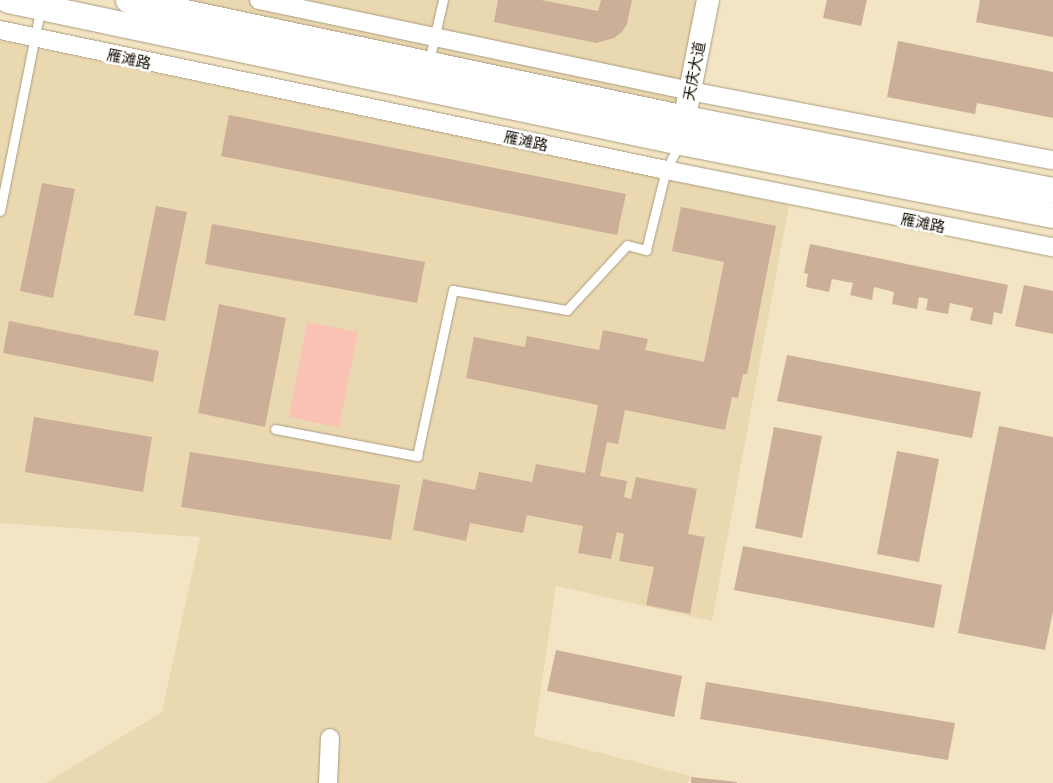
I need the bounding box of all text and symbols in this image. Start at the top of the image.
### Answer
street label: 天庆大道 [679,40,709,102]
street label: 雁滩路 [105,46,153,72]
street label: 雁滩路 [502,128,550,154]
street label: 雁滩路 [899,210,947,236]

